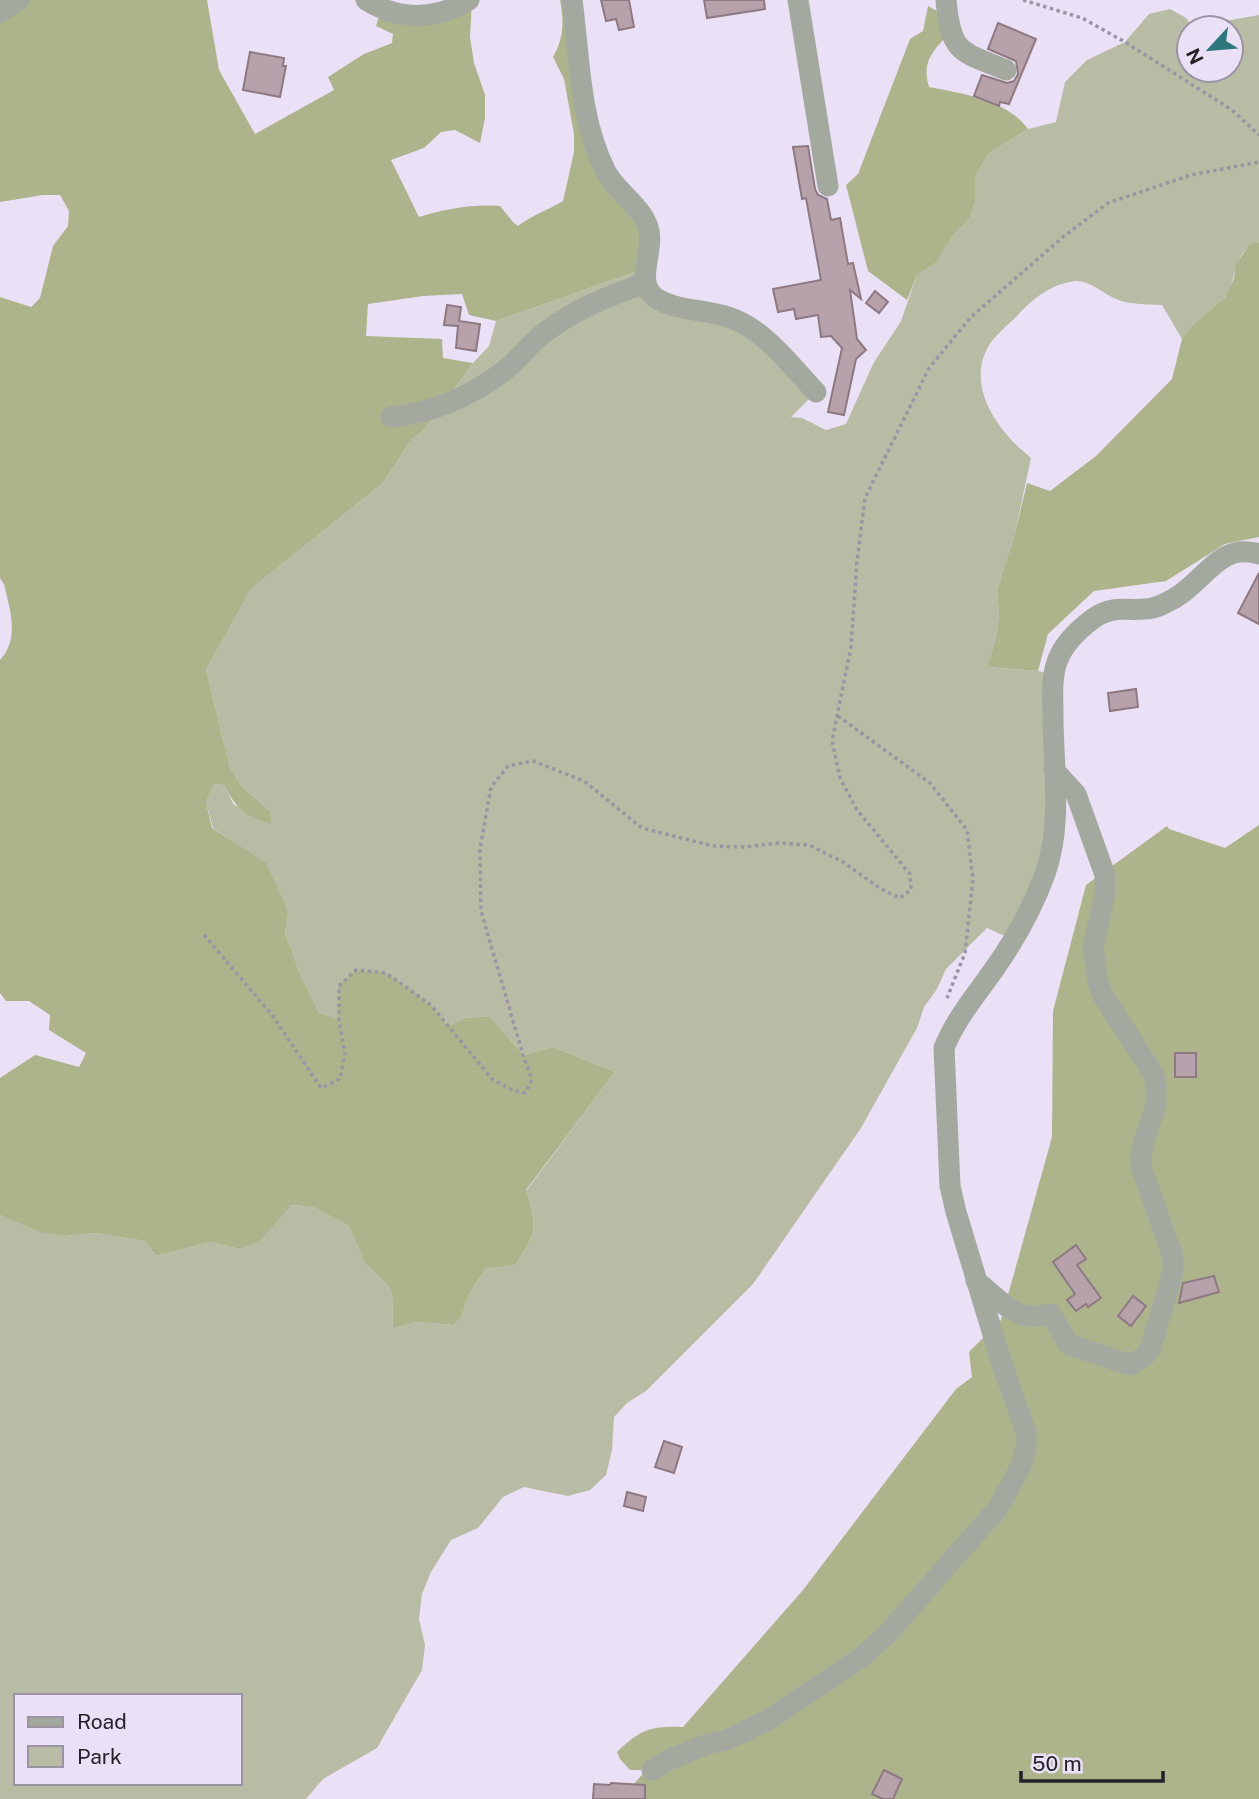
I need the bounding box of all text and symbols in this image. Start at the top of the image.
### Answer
north arrow [1175,14,1245,84]
text: N [1182,45,1208,68]
legend [14,1694,242,1785]
text: Road [77,1709,127,1734]
scale bar [1021,1740,1163,1784]
text: Park [77,1744,122,1769]
text: 50 m [1032,1751,1082,1776]

